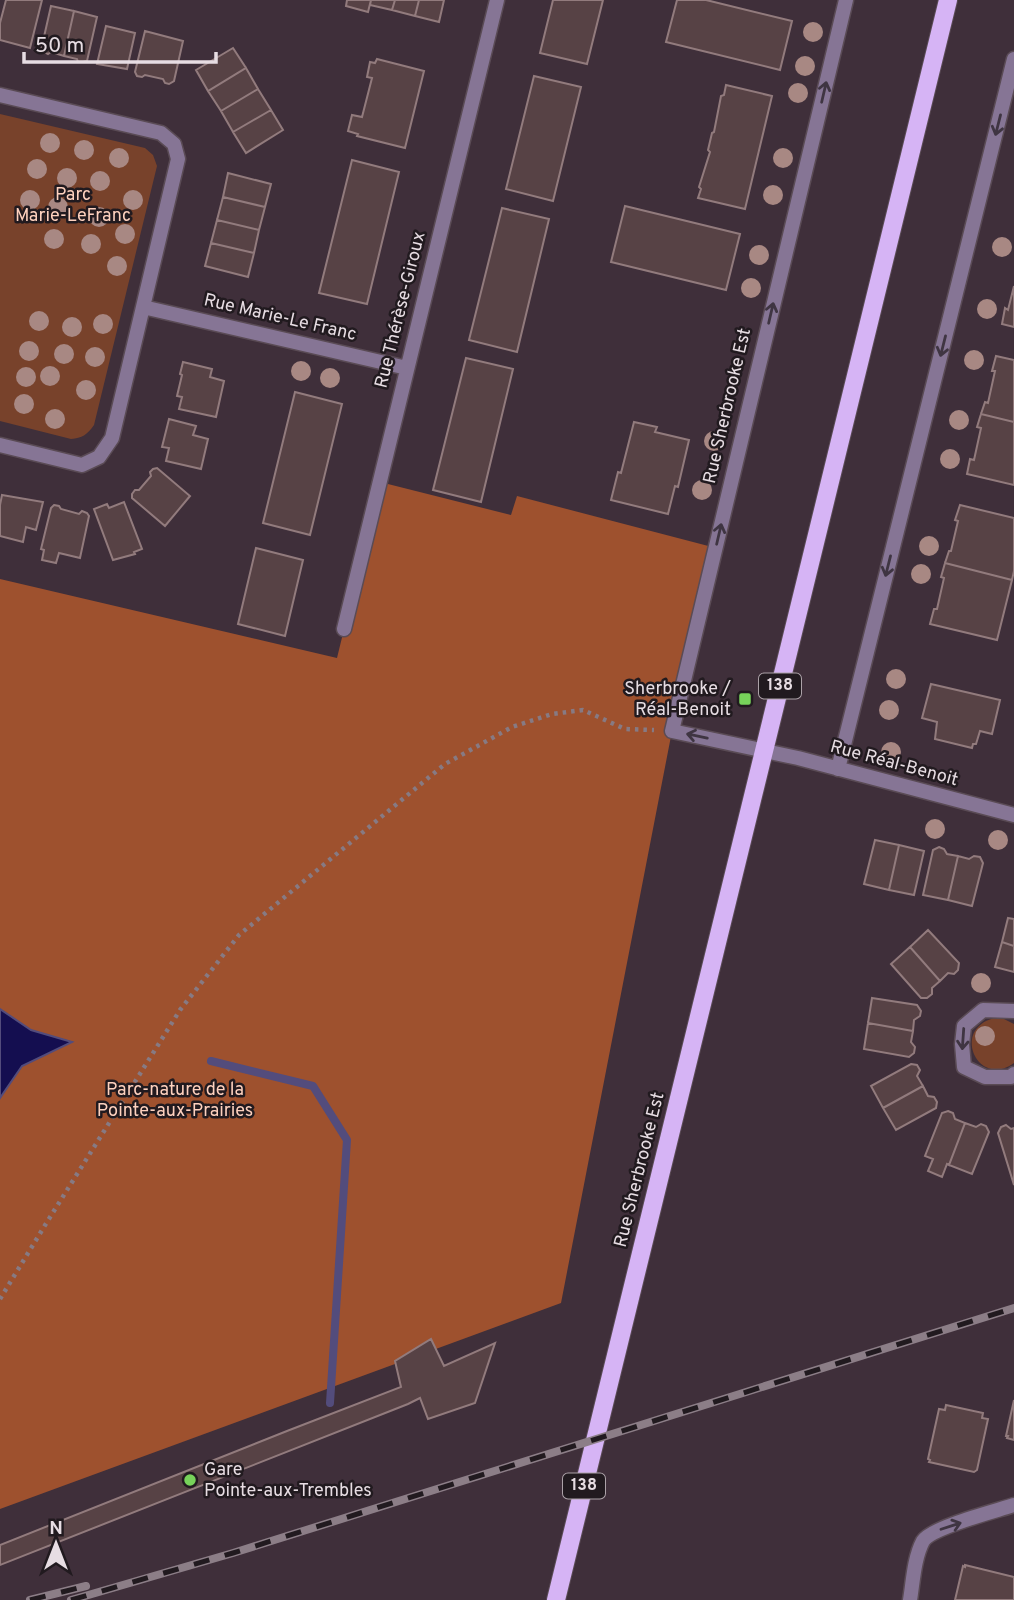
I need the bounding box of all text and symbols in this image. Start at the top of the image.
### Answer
scale bar [24,21,217,65]
text: 50 m [35,33,84,60]
one-way arrow [818,81,831,104]
one-way arrow [991,113,1004,136]
park label: Parc Marie-LeFranc [15,184,131,228]
street label: Rue Thérèse-Giroux [370,229,432,391]
street label: Rue Marie-Le Franc [201,289,359,347]
one-way arrow [765,302,778,325]
street label: Rue Sherbrooke Est [699,326,757,486]
one-way arrow [936,334,949,357]
one-way arrow [713,523,726,546]
one-way arrow [881,555,894,577]
road number: 138 [759,674,801,698]
place label: Sherbrooke / Réal-Benoit [624,678,731,722]
marker: Sherbrooke / Réal-Benoit [737,691,753,707]
one-way arrow [686,729,709,743]
street label: Rue Réal-Benoit [827,736,961,792]
one-way arrow [957,1027,970,1050]
park label: Parc-nature de la Pointe-aux-Prairies [97,1079,253,1123]
street label: Rue Sherbrooke Est [610,1090,670,1250]
place label: Gare Pointe-aux-Trembles [204,1459,372,1503]
marker: Gare Pointe-aux-Trembles [182,1472,198,1488]
road number: 138 [563,1474,605,1498]
north arrow [21,1509,91,1579]
text: N [49,1517,63,1541]
one-way arrow [940,1519,962,1532]

